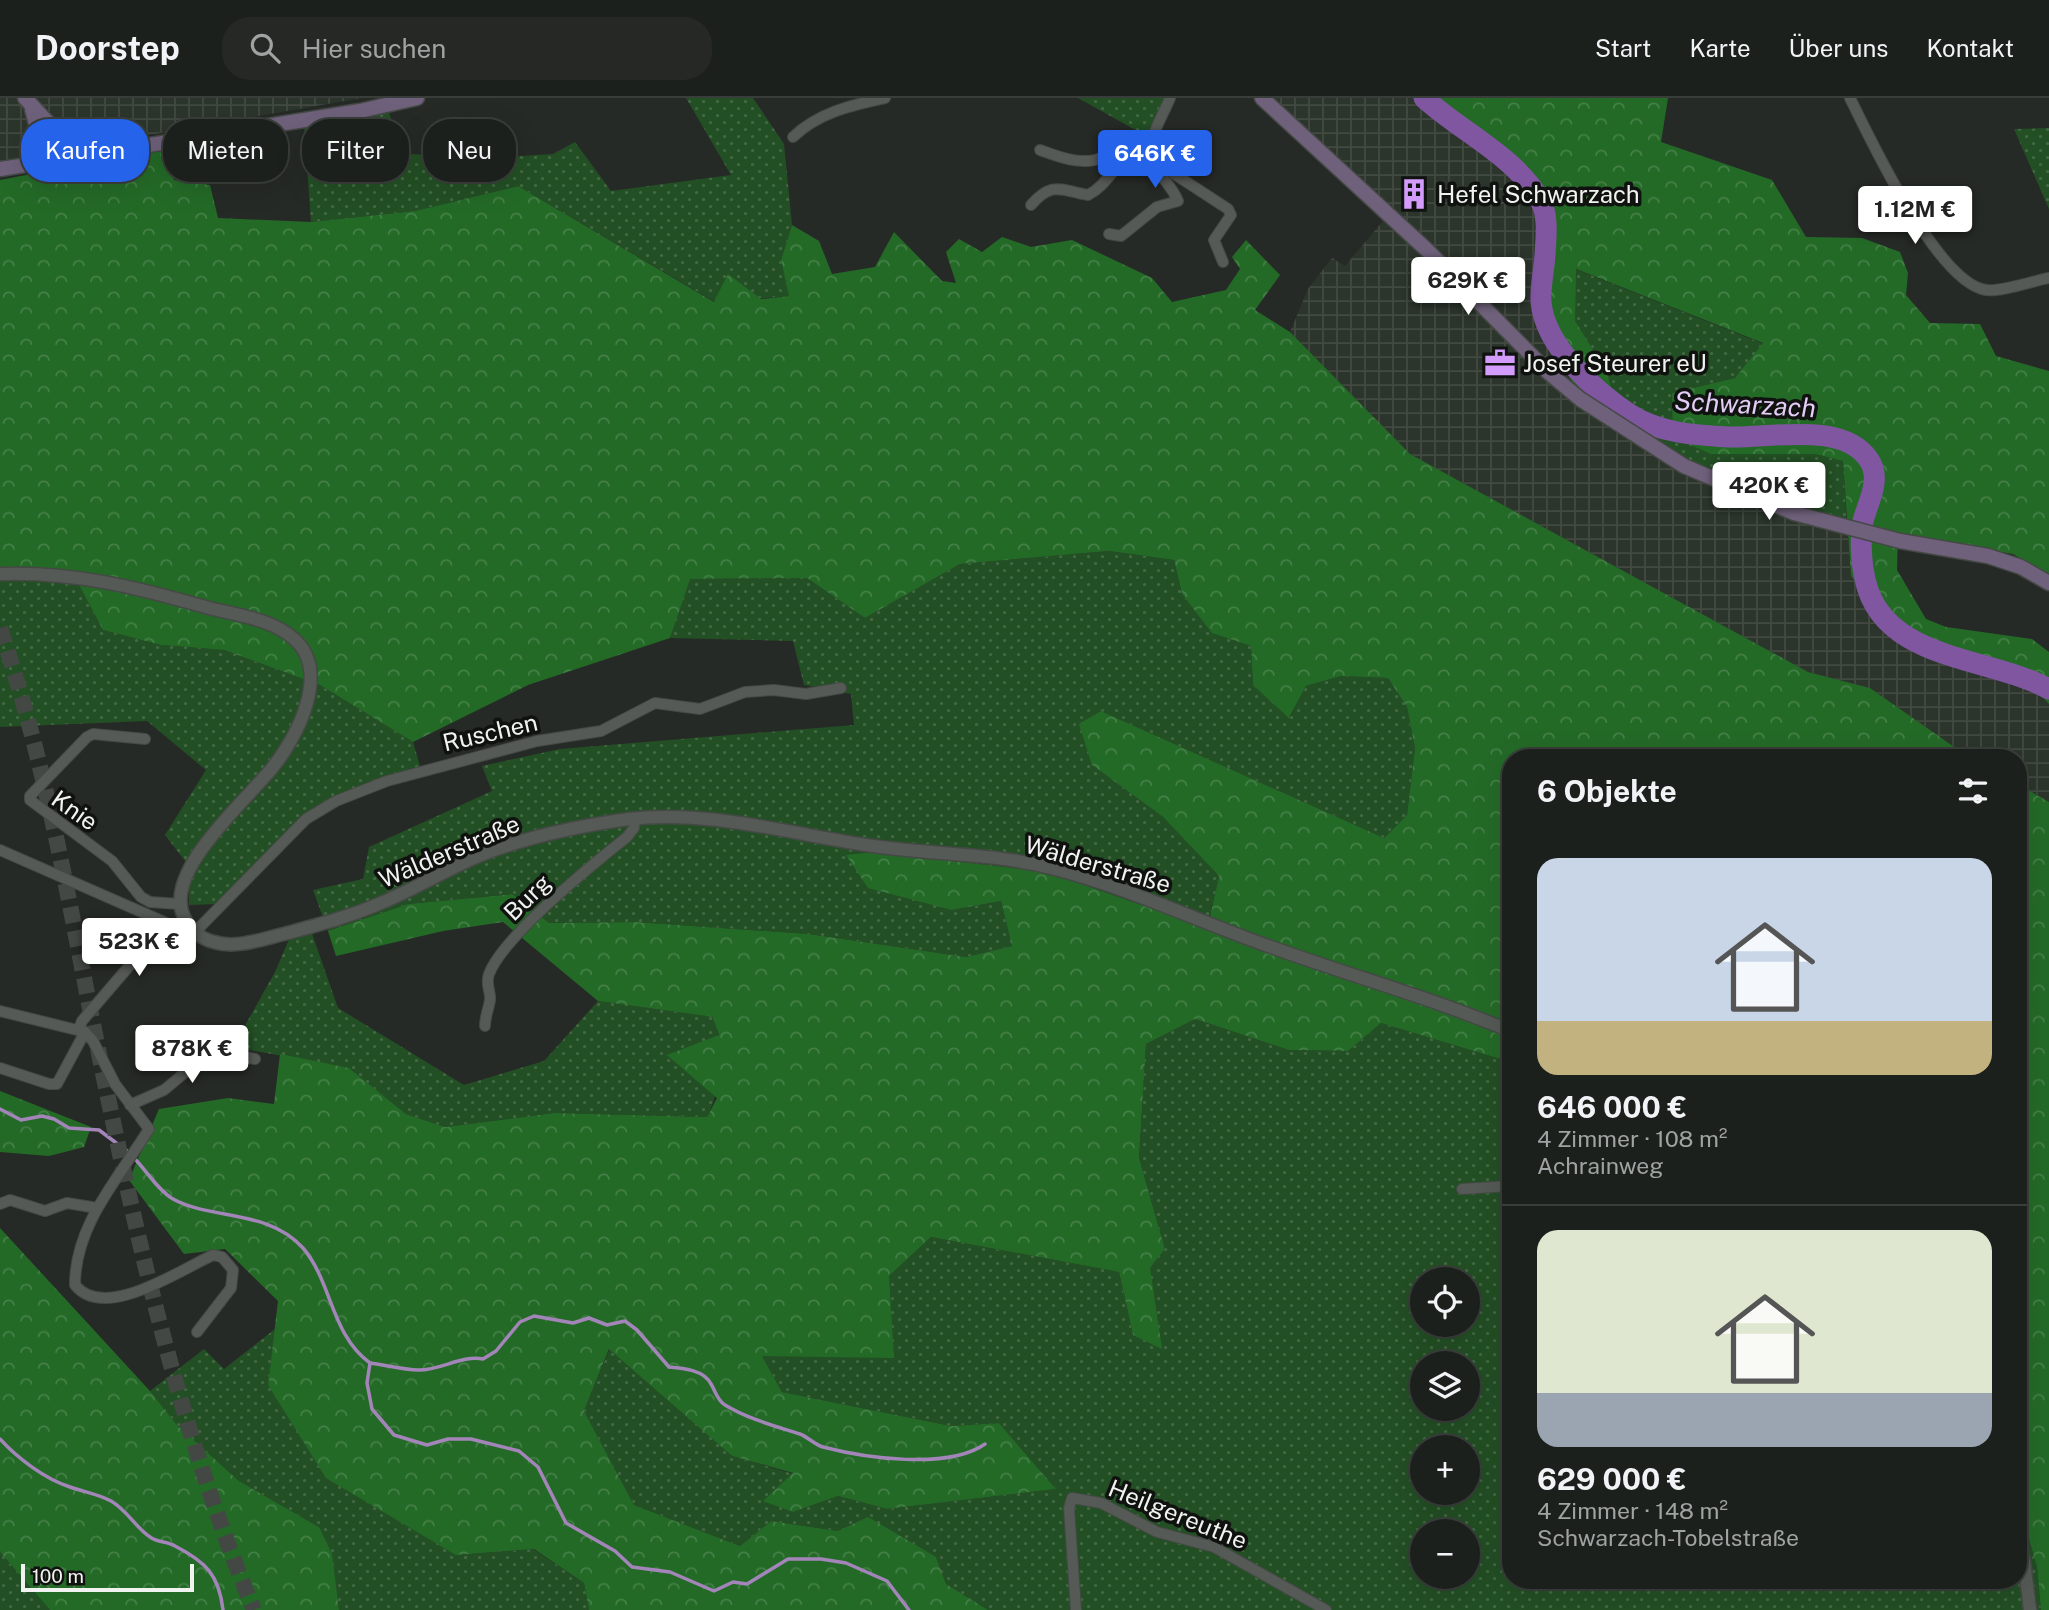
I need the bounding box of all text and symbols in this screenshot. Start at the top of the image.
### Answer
search box [222,17,712,80]
text: Doorstep [35,29,180,67]
icon: search [246,29,284,67]
text: Hier suchen [302,33,446,64]
text: Start [1595,34,1651,62]
text: Karte [1689,34,1751,62]
text: Über uns [1789,34,1888,62]
text: Kontakt [1926,34,2014,62]
chip: Kaufen [21,119,149,182]
chip: Mieten [163,119,288,182]
chip: Filter [302,119,409,182]
chip: Neu [423,119,516,182]
pin: 646K € [1098,130,1212,190]
text: 646K € [1114,139,1196,166]
building icon: Hefel Schwarzach [1397,177,1431,211]
place label: Hefel Schwarzach [1437,180,1640,208]
pin: 1.12M € [1850,186,1980,246]
text: 1.12M € [1874,195,1956,222]
pin: 629K € [1411,258,1525,317]
text: 629K € [1427,266,1509,293]
office icon: Josef Steurer eU [1483,346,1517,380]
place label: Josef Steurer eU [1523,349,1707,377]
water label: Schwarzach [1673,385,1817,423]
pin: 420K € [1712,462,1826,522]
text: 420K € [1728,471,1810,498]
street label: Ruschen [440,708,540,756]
icon: filters [1954,772,1992,810]
text: 6 Objekte [1537,773,1677,809]
street label: Knie [47,784,103,836]
street label: Wälderstraße [374,809,524,893]
street label: Wälderstraße [1022,830,1174,898]
street label: Burg [498,868,556,926]
icon: home [1702,904,1828,1030]
pin: 523K € [82,918,196,978]
text: 523K € [98,927,180,954]
pin: 878K € [135,1026,249,1085]
text: 878K € [151,1034,233,1061]
text: 646 000 € [1537,1089,1687,1125]
text: 4 Zimmer · 108 m² [1537,1125,1727,1152]
text: Achrainweg [1537,1152,1664,1179]
map controls [1410,1267,1480,1589]
button: locate [1410,1267,1480,1337]
icon: home [1702,1276,1828,1402]
button: layers [1410,1351,1480,1421]
button: + [1410,1435,1480,1505]
text: 629 000 € [1537,1461,1687,1497]
street label: Heilgereuthe [1105,1473,1251,1555]
text: 4 Zimmer · 148 m² [1537,1497,1728,1524]
button: − [1410,1519,1480,1589]
text: Schwarzach-Tobelstraße [1537,1524,1799,1551]
scale bar [21,1561,194,1593]
text: 100 m [32,1565,84,1587]

